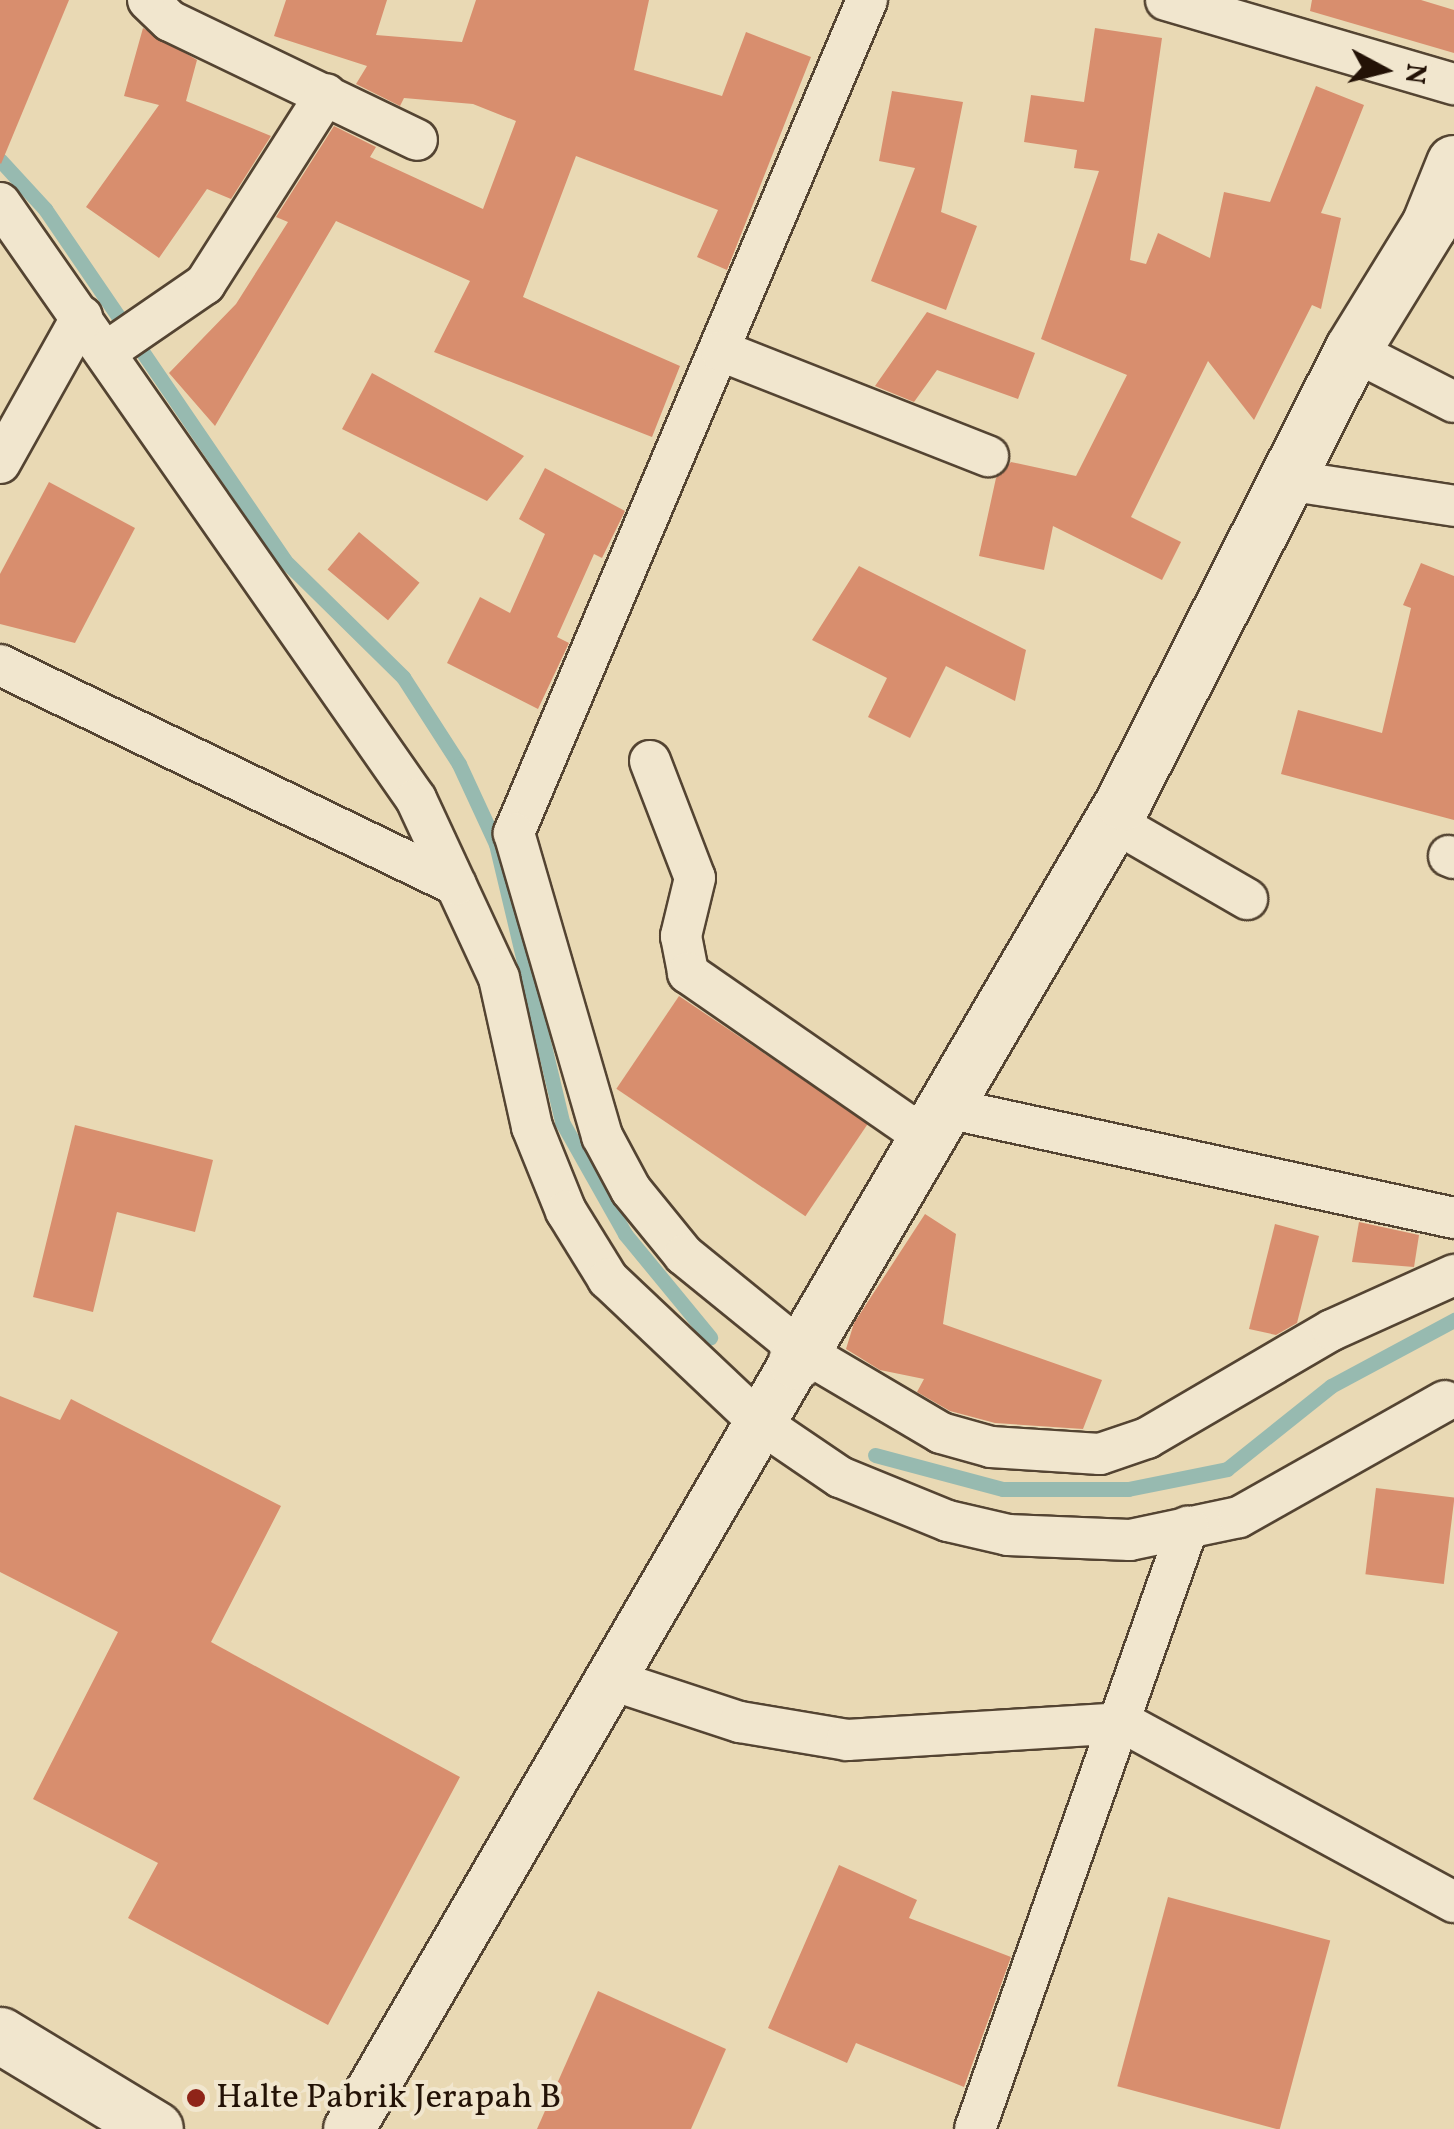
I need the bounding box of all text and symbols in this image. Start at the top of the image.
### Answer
north arrow [1334,20,1434,120]
text: N [1394,61,1435,86]
place label: Halte Pabrik Jerapah B [216,2077,561,2119]
marker: Halte Pabrik Jerapah B [185,2087,207,2109]

